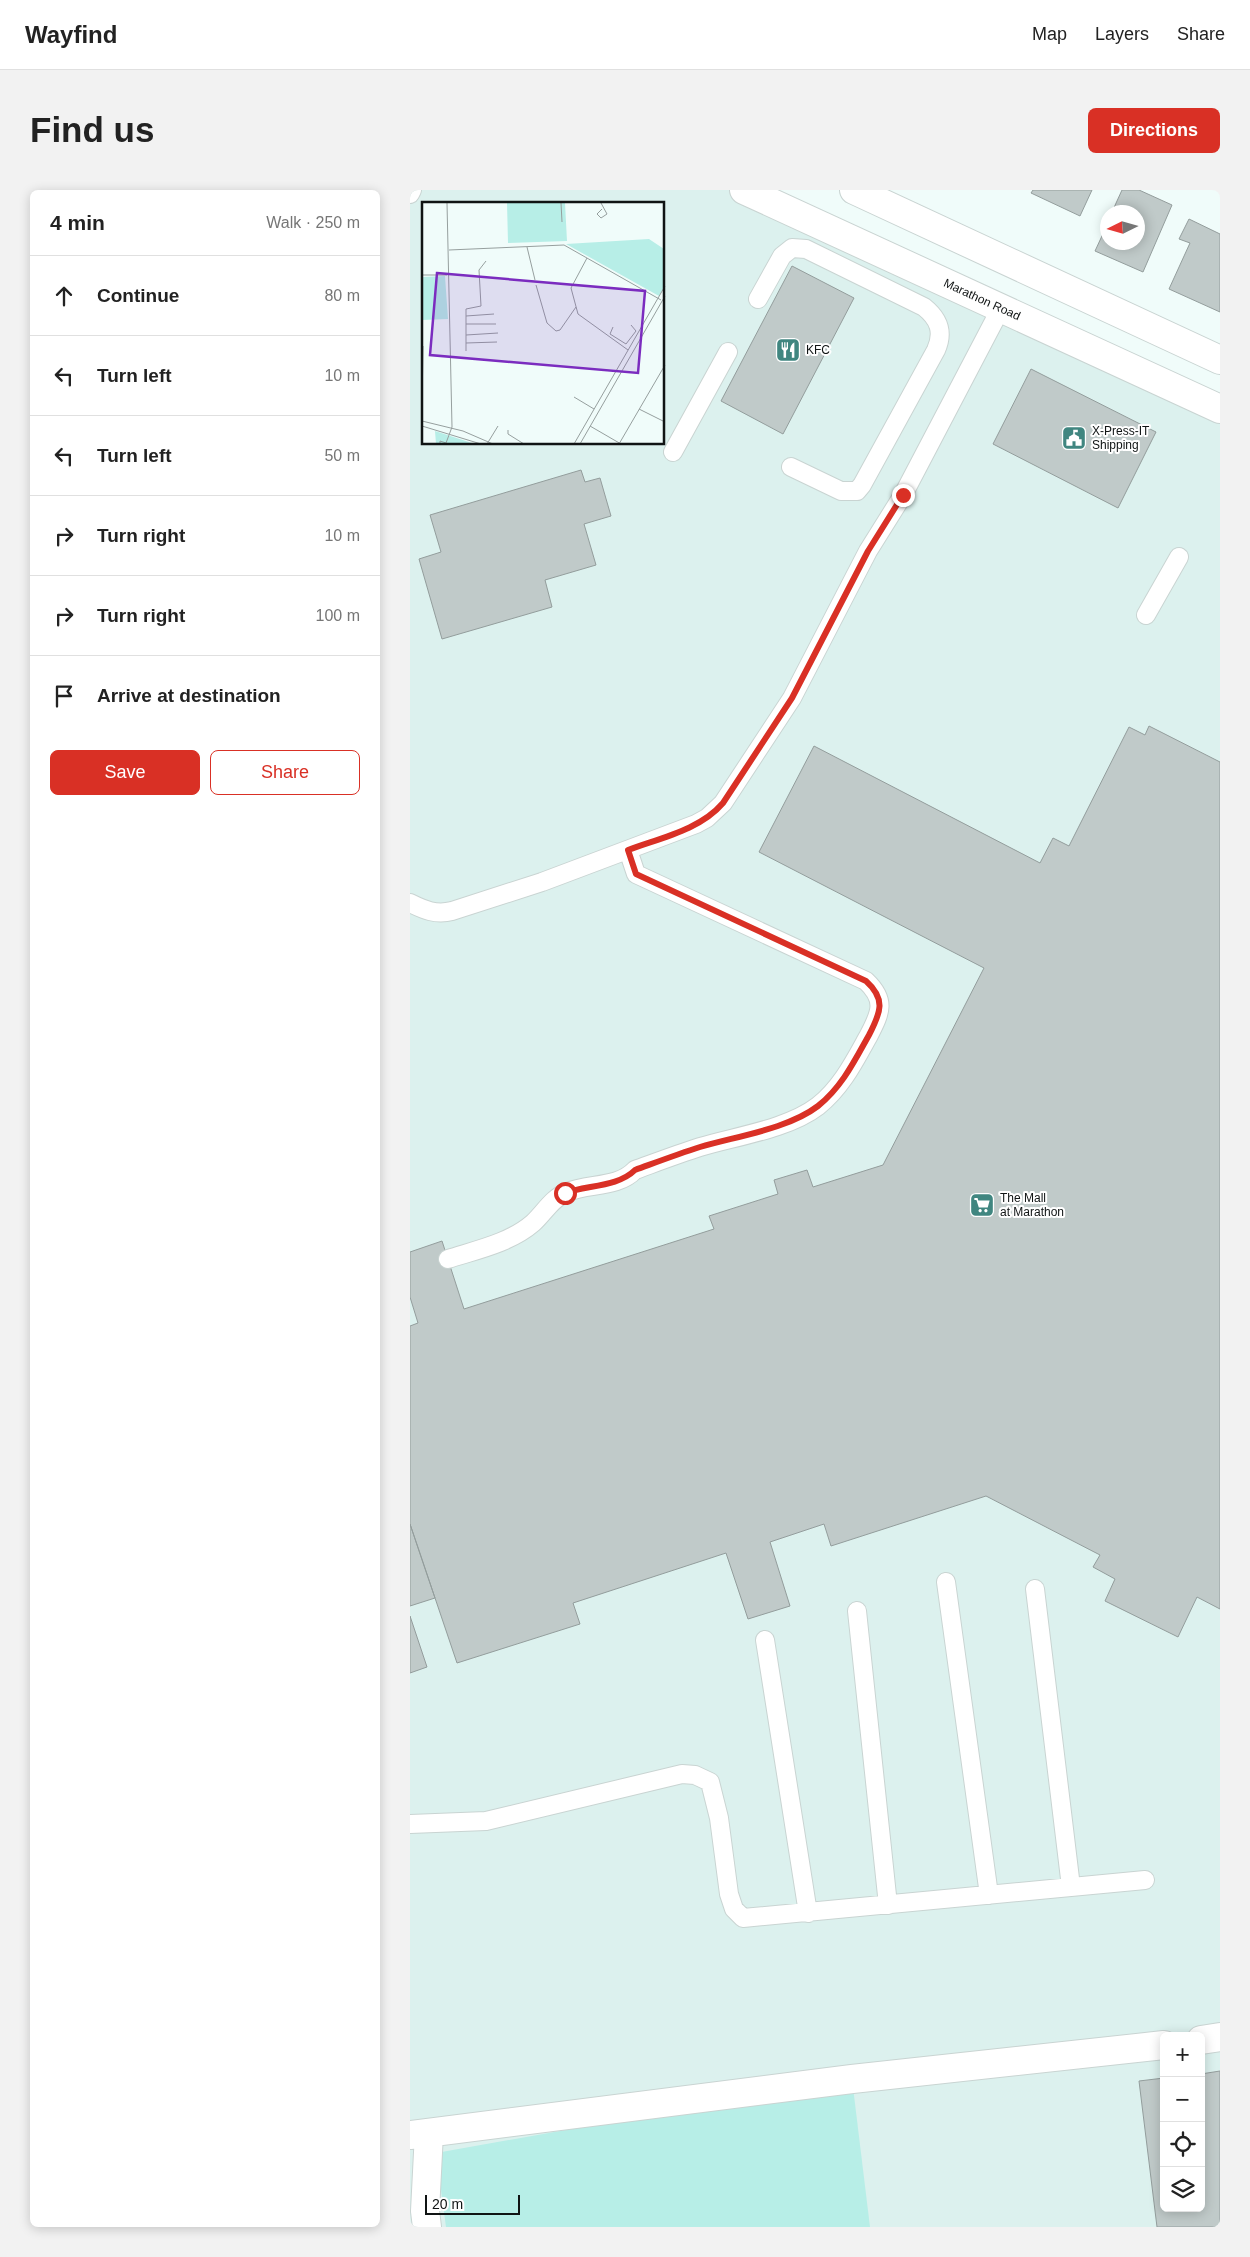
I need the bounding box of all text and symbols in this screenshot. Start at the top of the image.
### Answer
text: Wayfind [25,21,117,48]
text: Map [1032,24,1067,44]
text: Layers [1095,24,1149,44]
text: Share [1177,24,1225,44]
button: Directions [1088,108,1220,153]
text: Find us [30,110,154,149]
inset map [422,202,665,445]
north arrow [1100,205,1145,250]
text: 4 min [50,211,105,234]
text: Walk · 250 m [266,214,360,231]
street label: Marathon Road [941,276,1023,323]
icon: ahead [50,282,78,310]
text: Continue [97,285,179,306]
text: 80 m [324,287,360,304]
restaurant icon: KFC [775,337,801,363]
place label: KFC [806,343,830,357]
icon: left [50,362,78,390]
text: Turn left [97,365,172,386]
text: 10 m [324,367,360,384]
place label: X-Press-IT Shipping [1092,424,1150,452]
public building icon: X-Press-IT Shipping [1061,425,1087,451]
icon: left [50,442,78,470]
text: Turn left [97,445,172,466]
text: 50 m [324,447,360,464]
route end [892,484,915,507]
icon: right [50,522,78,550]
text: Turn right [97,525,185,546]
text: 10 m [324,527,360,544]
icon: right [50,602,78,630]
text: Turn right [97,605,185,626]
text: 100 m [316,607,360,624]
icon: arrive [50,682,78,710]
text: Arrive at destination [97,685,281,706]
button: Save [50,750,200,795]
button: Share [210,750,360,795]
route start [554,1182,577,1205]
place label: The Mall at Marathon [1000,1191,1064,1219]
supermarket icon: The Mall at Marathon [969,1192,995,1218]
map controls [1160,2032,1205,2212]
button: + [1160,2032,1205,2077]
button: − [1160,2077,1205,2122]
button: locate [1160,2122,1205,2167]
button: layers [1160,2167,1205,2212]
scale bar [425,2192,520,2215]
text: 20 m [432,2196,463,2212]

